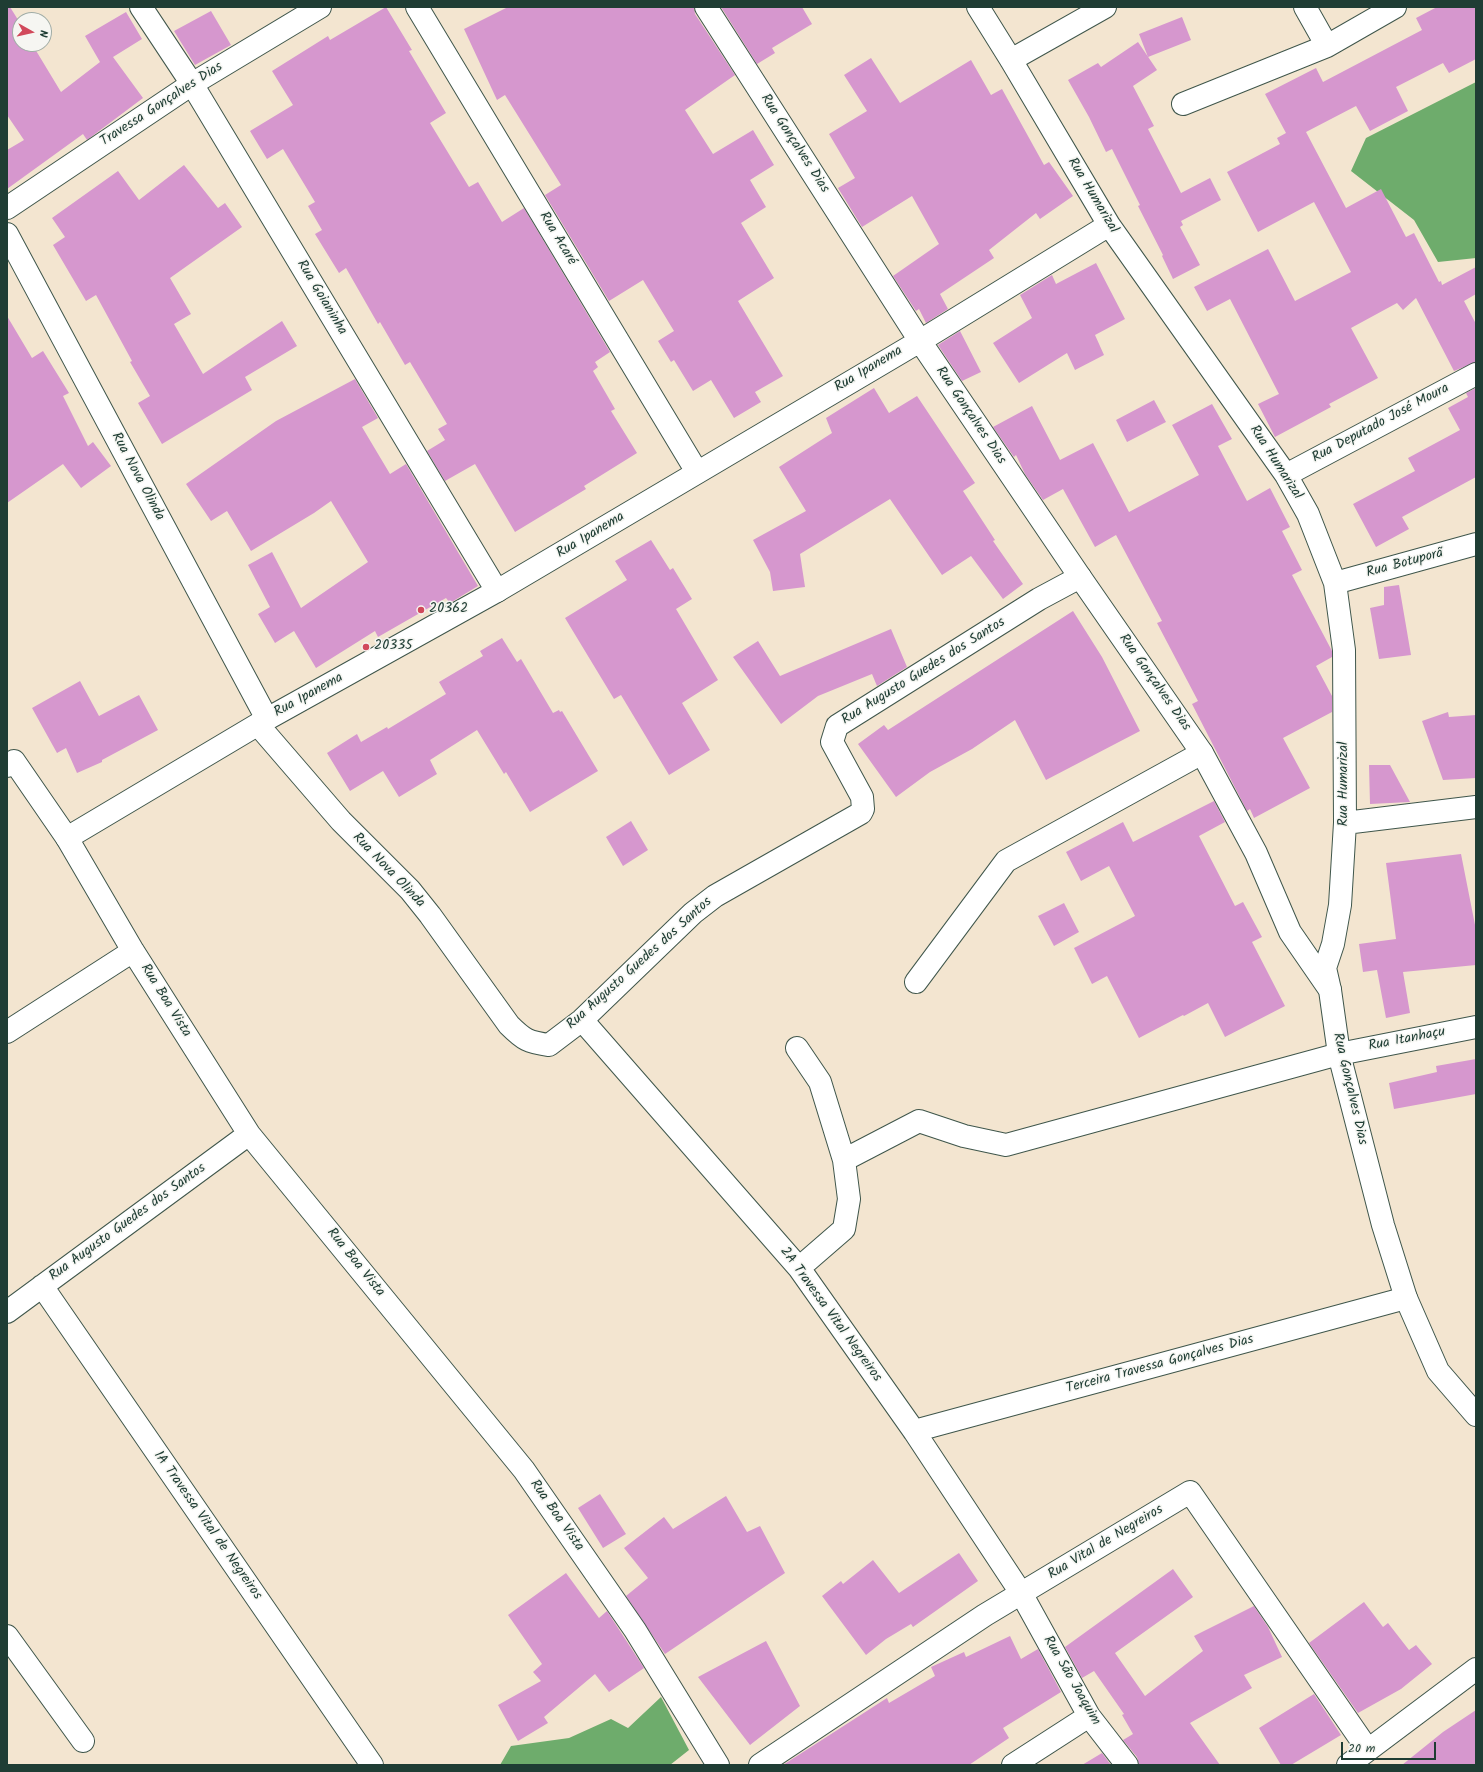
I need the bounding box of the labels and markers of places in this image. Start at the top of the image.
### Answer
place label: 20362 [429,602,468,618]
marker: 20362 [416,605,426,615]
place label: 20335 [374,639,413,655]
marker: 20335 [361,642,371,652]

